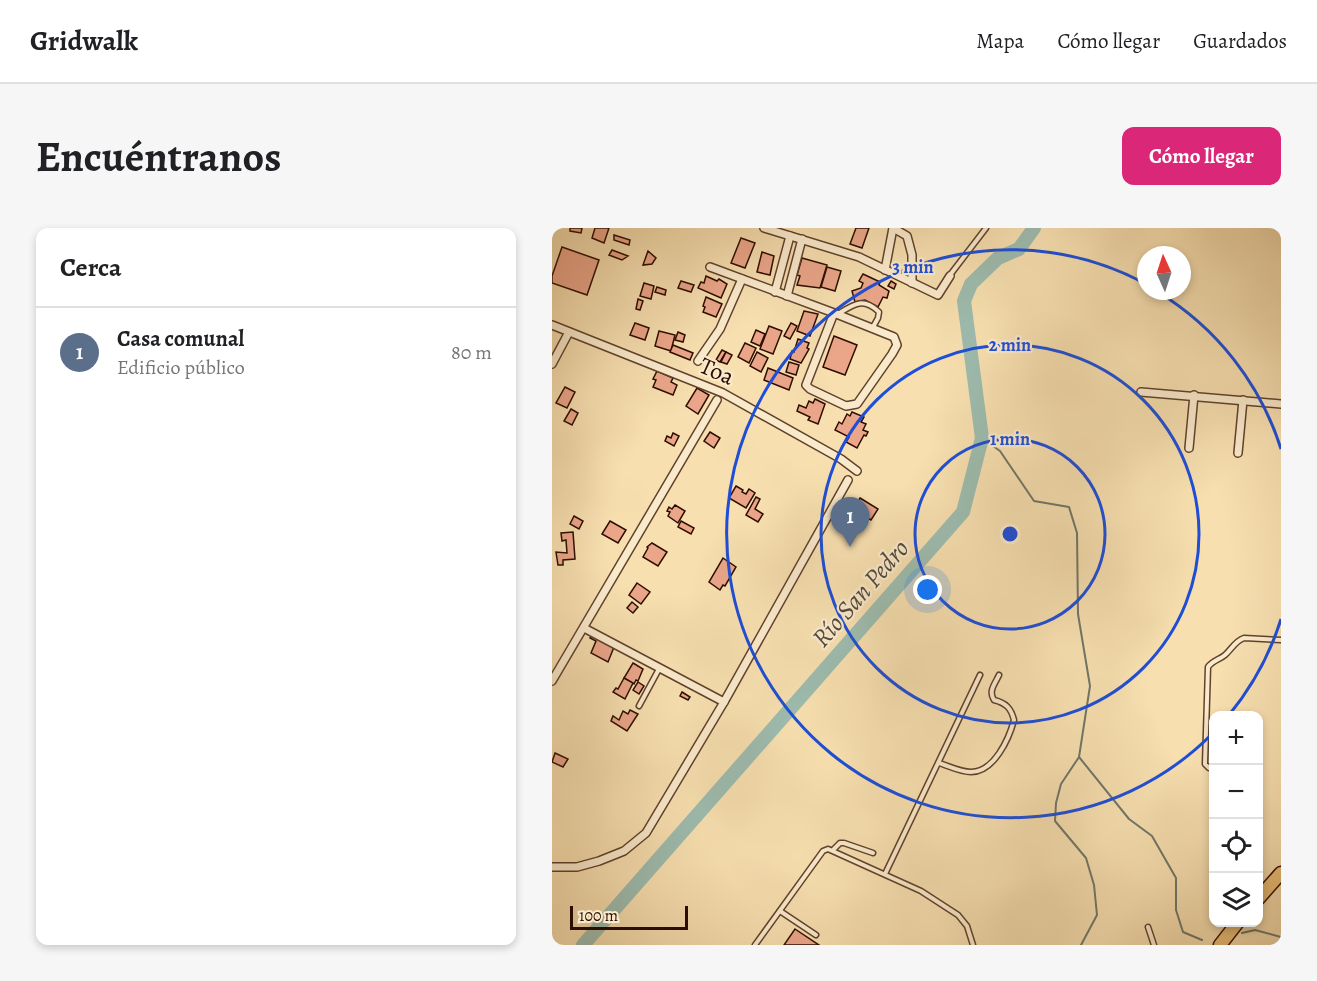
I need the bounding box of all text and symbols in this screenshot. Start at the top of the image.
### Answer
text: Gridwalk [30,22,138,60]
text: Mapa [976,27,1024,55]
text: Cómo llegar [1057,27,1160,55]
text: Guardados [1193,27,1287,55]
button: Cómo llegar [1122,127,1281,185]
text: Encuéntranos [36,128,281,185]
north arrow [1137,246,1191,300]
text: Cerca [60,250,122,285]
text: 3 min [892,255,934,279]
text: Casa comunal [117,324,244,354]
text: 2 min [989,333,1031,357]
text: 1 [76,339,83,366]
text: 80 m [451,339,492,366]
street label: Toa [695,349,740,393]
text: Edificio público [117,354,245,381]
text: 1 min [990,427,1030,451]
pin: 1 [830,498,870,547]
centre of rings [1000,524,1020,544]
water label: Río San Pedro [804,532,917,655]
your location [913,575,942,604]
map controls [1209,711,1263,927]
button: + [1209,711,1263,765]
button: − [1209,765,1263,819]
button: locate [1209,819,1263,873]
button: layers [1209,873,1263,927]
scale bar [570,903,688,930]
text: 100 m [579,905,618,927]

